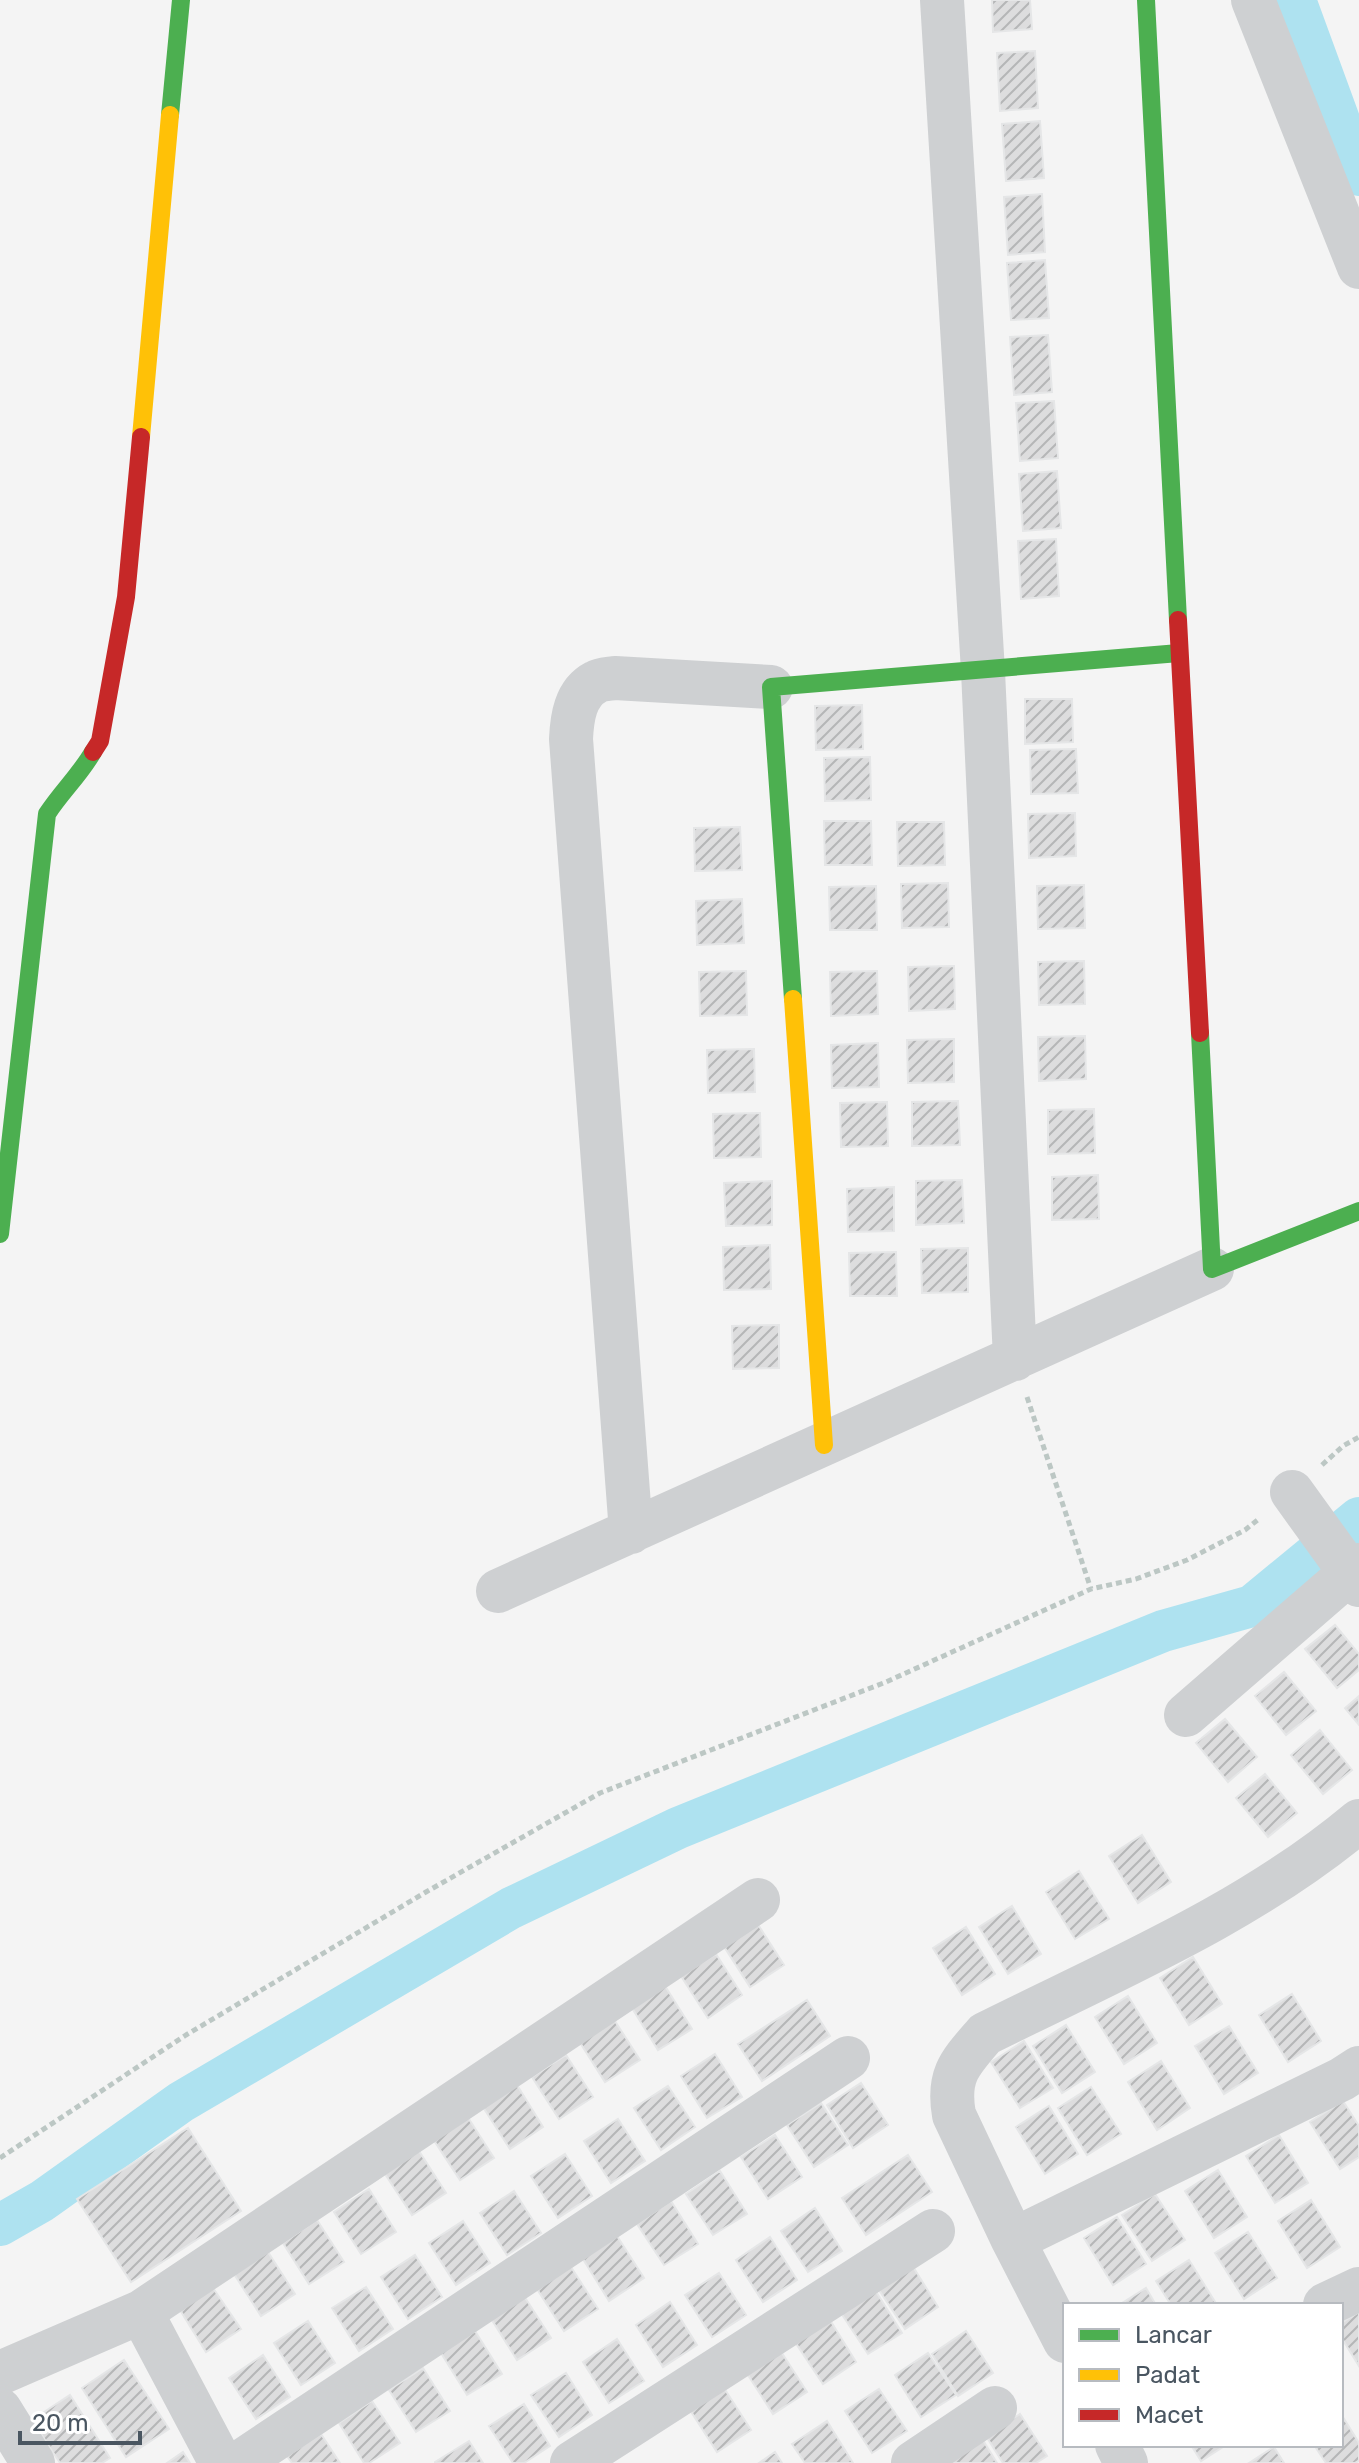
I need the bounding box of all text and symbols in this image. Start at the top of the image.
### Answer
legend [1063,2303,1343,2447]
text: Lancar [1135,2321,1212,2349]
text: Padat [1135,2361,1200,2389]
scale bar [20,2395,140,2445]
text: Macet [1135,2401,1203,2429]
text: 20 m [32,2409,89,2437]

